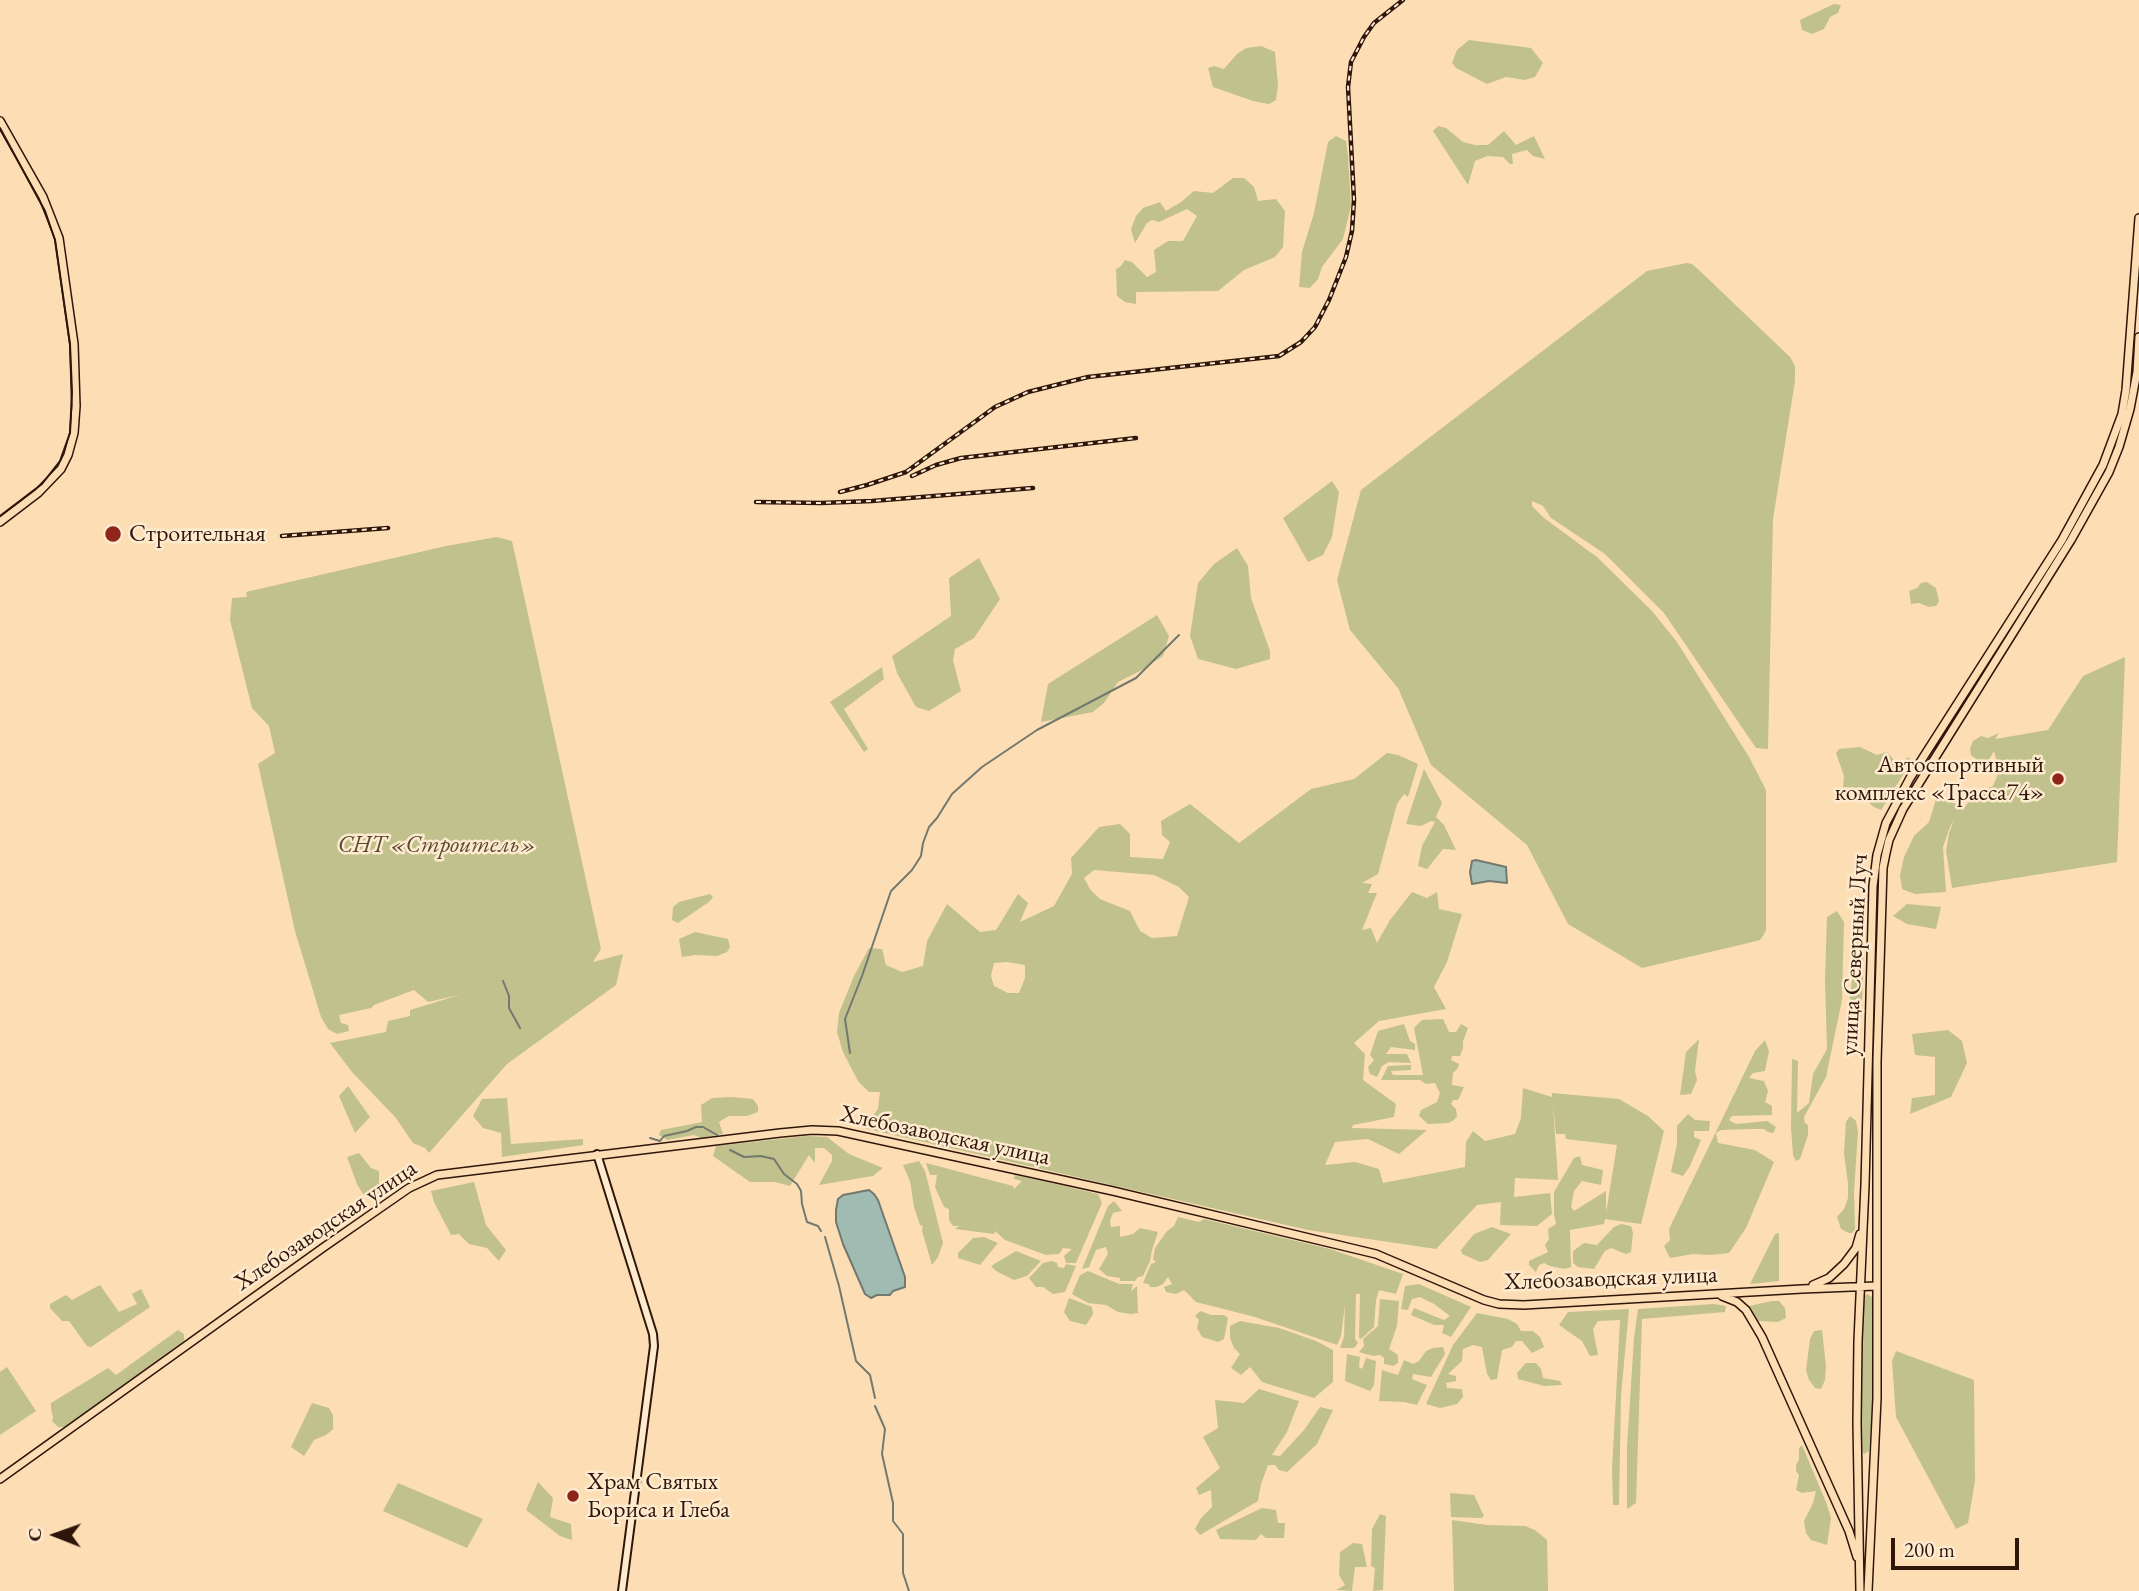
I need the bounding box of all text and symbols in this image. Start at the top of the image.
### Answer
place label: Строительная [129,520,266,548]
marker: Строительная [103,524,123,544]
place label: Автоспортивный комплекс «Трасса74» [1835,751,2044,807]
marker: Автоспортивный комплекс «Трасса74» [2050,771,2066,787]
park label: СНТ «Строитель» [338,831,536,859]
street label: улица Северный Луч [1835,853,1875,1057]
street label: Хлебозаводская улица [838,1100,1052,1172]
street label: Хлебозаводская улица [229,1154,423,1298]
street label: Хлебозаводская улица [1504,1261,1718,1297]
place label: Храм Святых Бориса и Глеба [587,1468,730,1524]
marker: Храм Святых Бориса и Глеба [565,1488,581,1504]
north arrow [21,1500,91,1570]
scale bar [1894,1524,2022,1568]
text: С [22,1528,47,1542]
text: 200 m [1904,1536,1955,1563]

